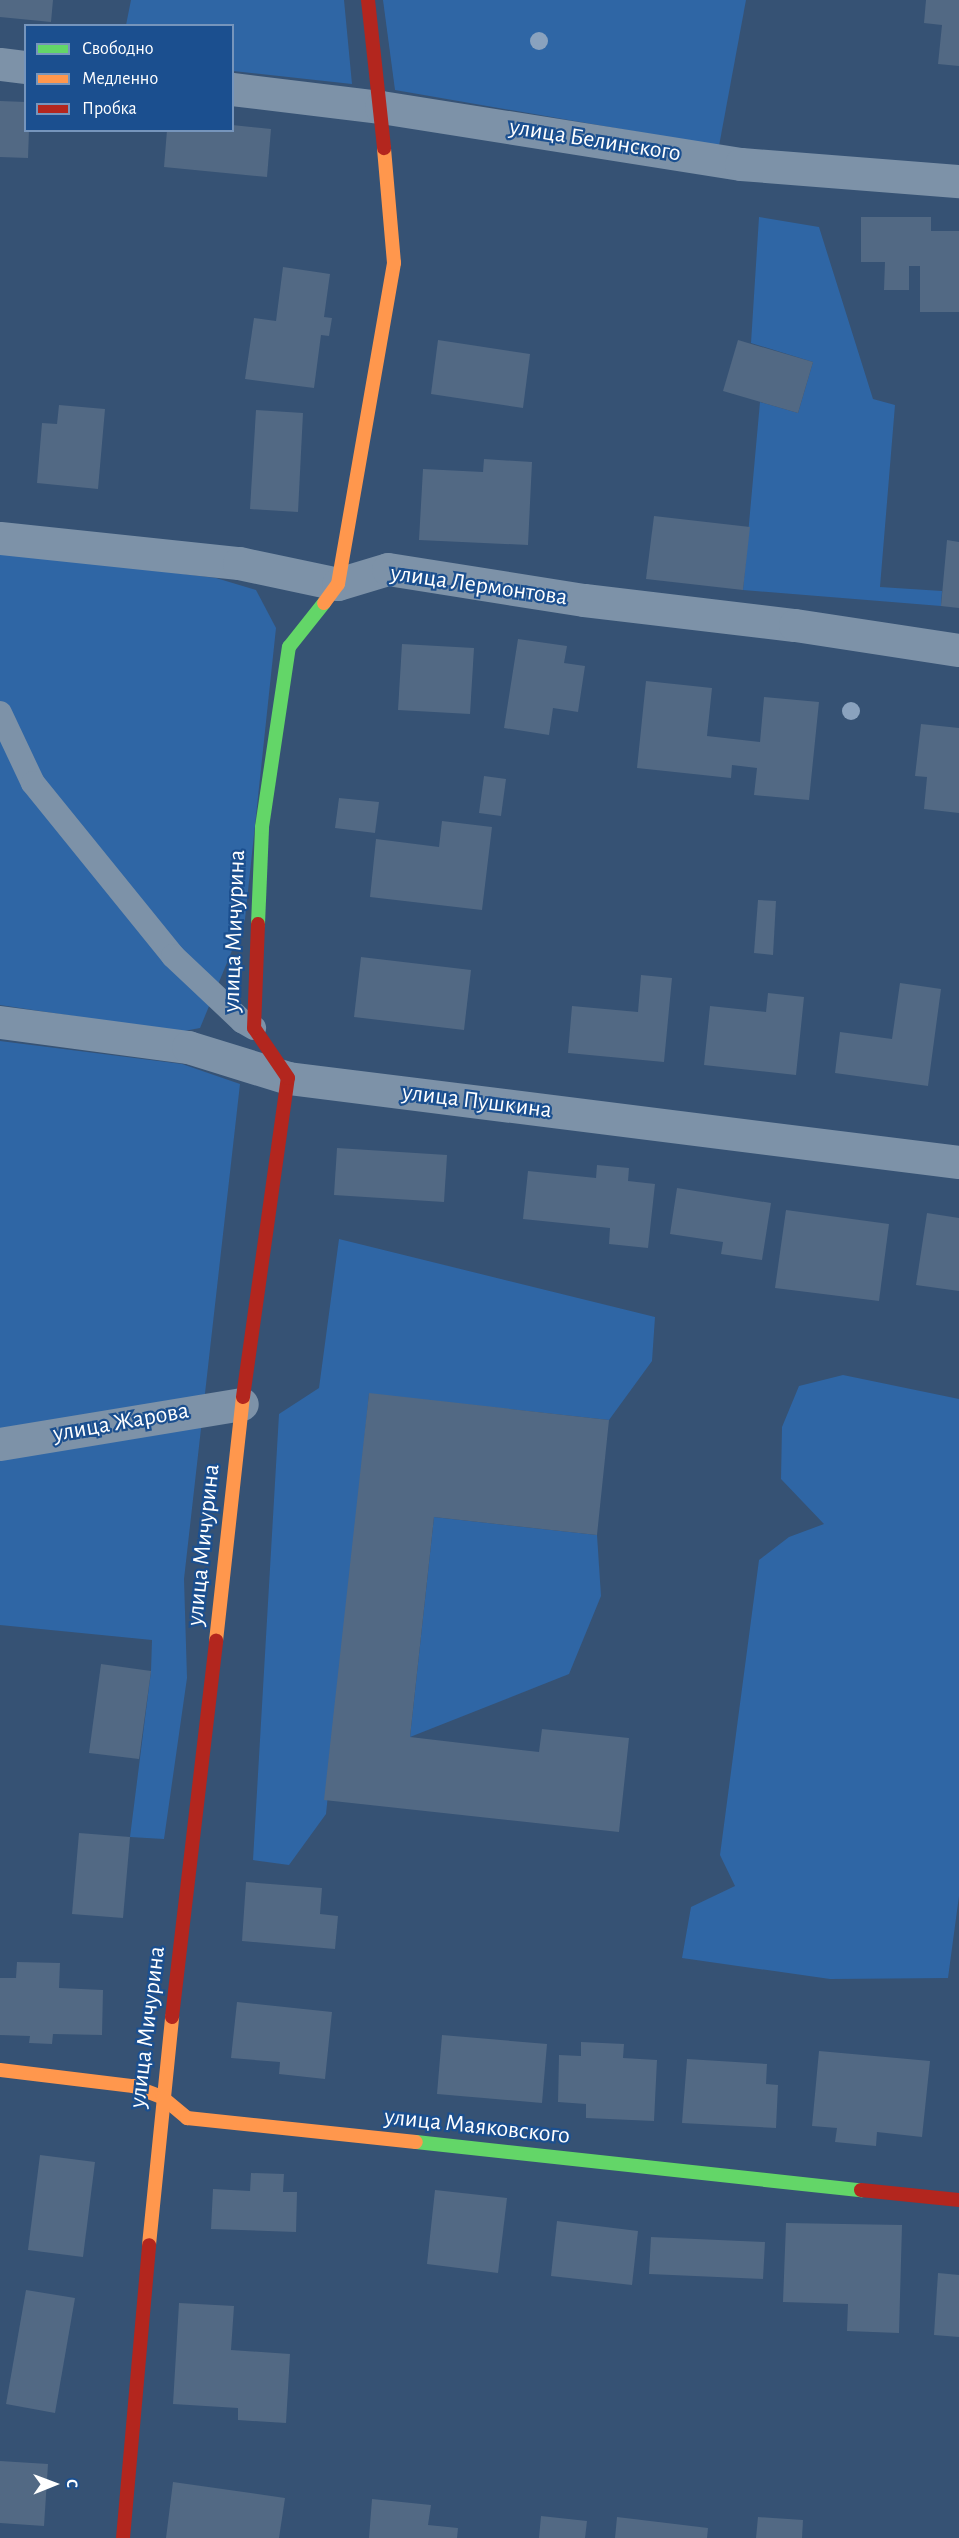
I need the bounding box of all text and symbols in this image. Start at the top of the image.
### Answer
legend [24,24,234,132]
text: Свободно [82,40,154,58]
text: Медленно [82,70,158,88]
text: Пробка [82,100,137,118]
street label: улица Белинского [507,113,683,169]
street label: улица Лермонтова [389,559,569,613]
street label: улица Мичурина [218,849,252,1013]
street label: улица Пушкина [401,1079,553,1125]
street label: улица Жарова [51,1397,191,1449]
street label: улица Мичурина [181,1463,227,1627]
street label: улица Мичурина [124,1945,172,2109]
street label: улица Маяковского [383,2103,571,2151]
north arrow [24,2454,84,2514]
text: С [64,2479,80,2488]

